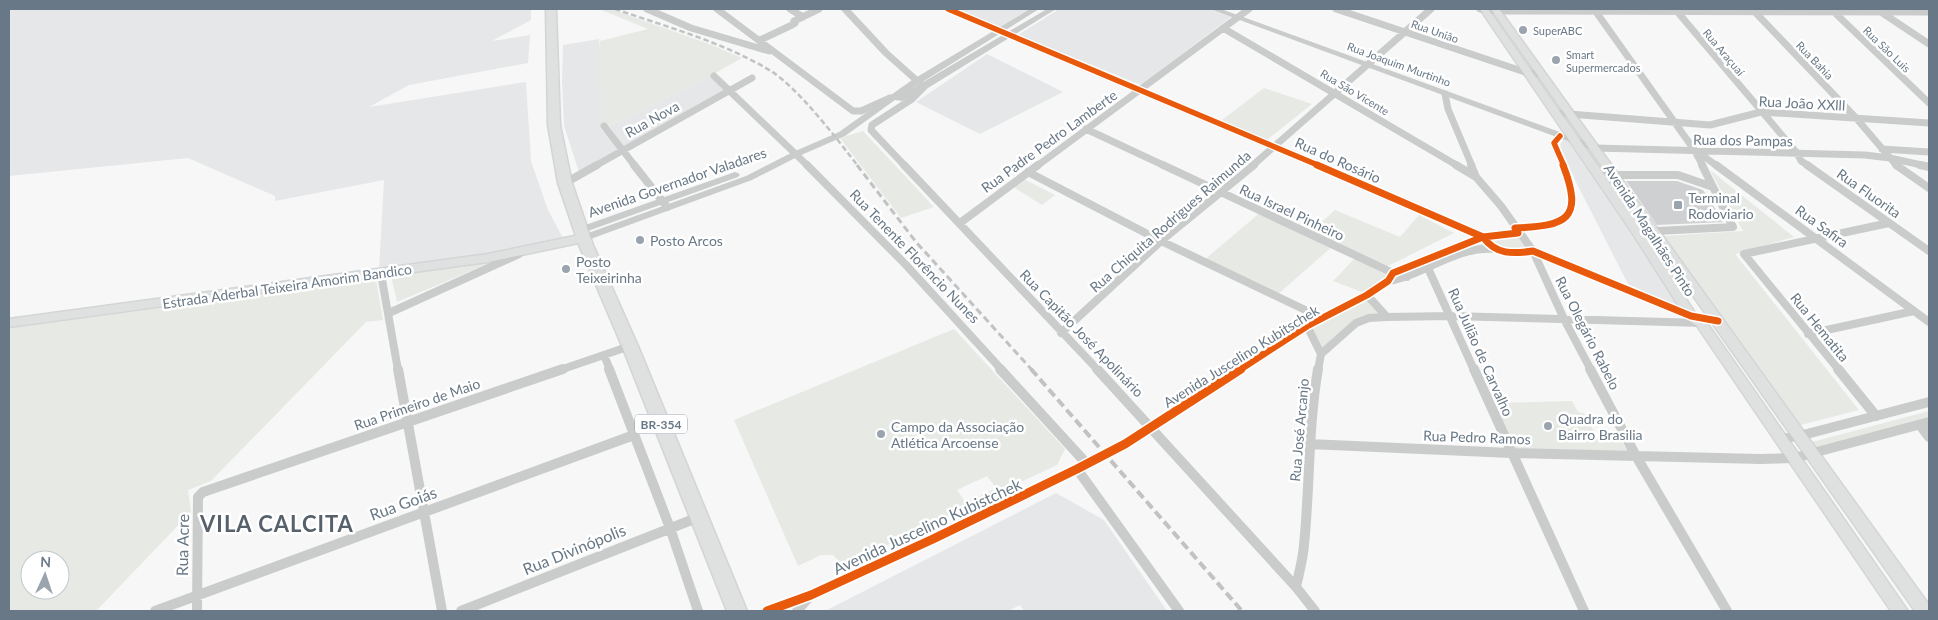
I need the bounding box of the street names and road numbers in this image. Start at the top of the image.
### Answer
street label: Rua União [1409,17,1461,45]
street label: Rua São Luis [1861,23,1913,75]
street label: Rua Araçuaí [1701,26,1748,78]
street label: Rua Bahia [1794,38,1836,82]
street label: Rua Joaquim Murtinho [1345,39,1453,89]
street label: Rua São Vicente [1318,66,1392,118]
street label: Rua Padre Pedro Lamberte [978,86,1120,196]
street label: Rua João XXlll [1758,92,1846,114]
street label: Rua Nova [622,97,682,141]
street label: Rua dos Pampas [1693,131,1793,149]
street label: Rua do Rosário [1293,134,1383,186]
street label: Avenida Governador Valadares [586,143,768,221]
street label: Rua Chiquita Rodrigues Raimunda [1086,146,1254,295]
street label: Avenida Magalhães Pinto [1601,161,1699,299]
street label: Rua Fluorita [1834,165,1904,221]
street label: Rua Israel Pinheiro [1237,180,1347,244]
street label: Rua Tenente Florêncio Nunes [847,186,983,326]
street label: Rua Safira [1792,201,1852,251]
street label: Estrada Aderbal Teixeira Amorim Bandico [161,260,413,312]
street label: Rua Capitão José Apolinário [1017,266,1147,400]
street label: Rua Olegário Rabelo [1552,273,1624,393]
street label: Rua Julião de Carvalho [1445,285,1517,419]
street label: Rua Hematita [1787,289,1853,365]
street label: Avenida Juscelino Kubitschek [1160,301,1323,411]
street label: Rua Primeiro de Maio [352,374,482,434]
street label: Rua José Arcanjo [1286,378,1312,482]
road number: BR-354 [635,414,687,434]
street label: Rua Pedro Ramos [1423,427,1531,447]
street label: Avenida Juscelino Kubistchek [830,474,1025,578]
street label: Rua Goiás [367,482,439,524]
street label: Rua Acre [172,514,192,576]
street label: Rua Divinópolis [520,520,628,578]

